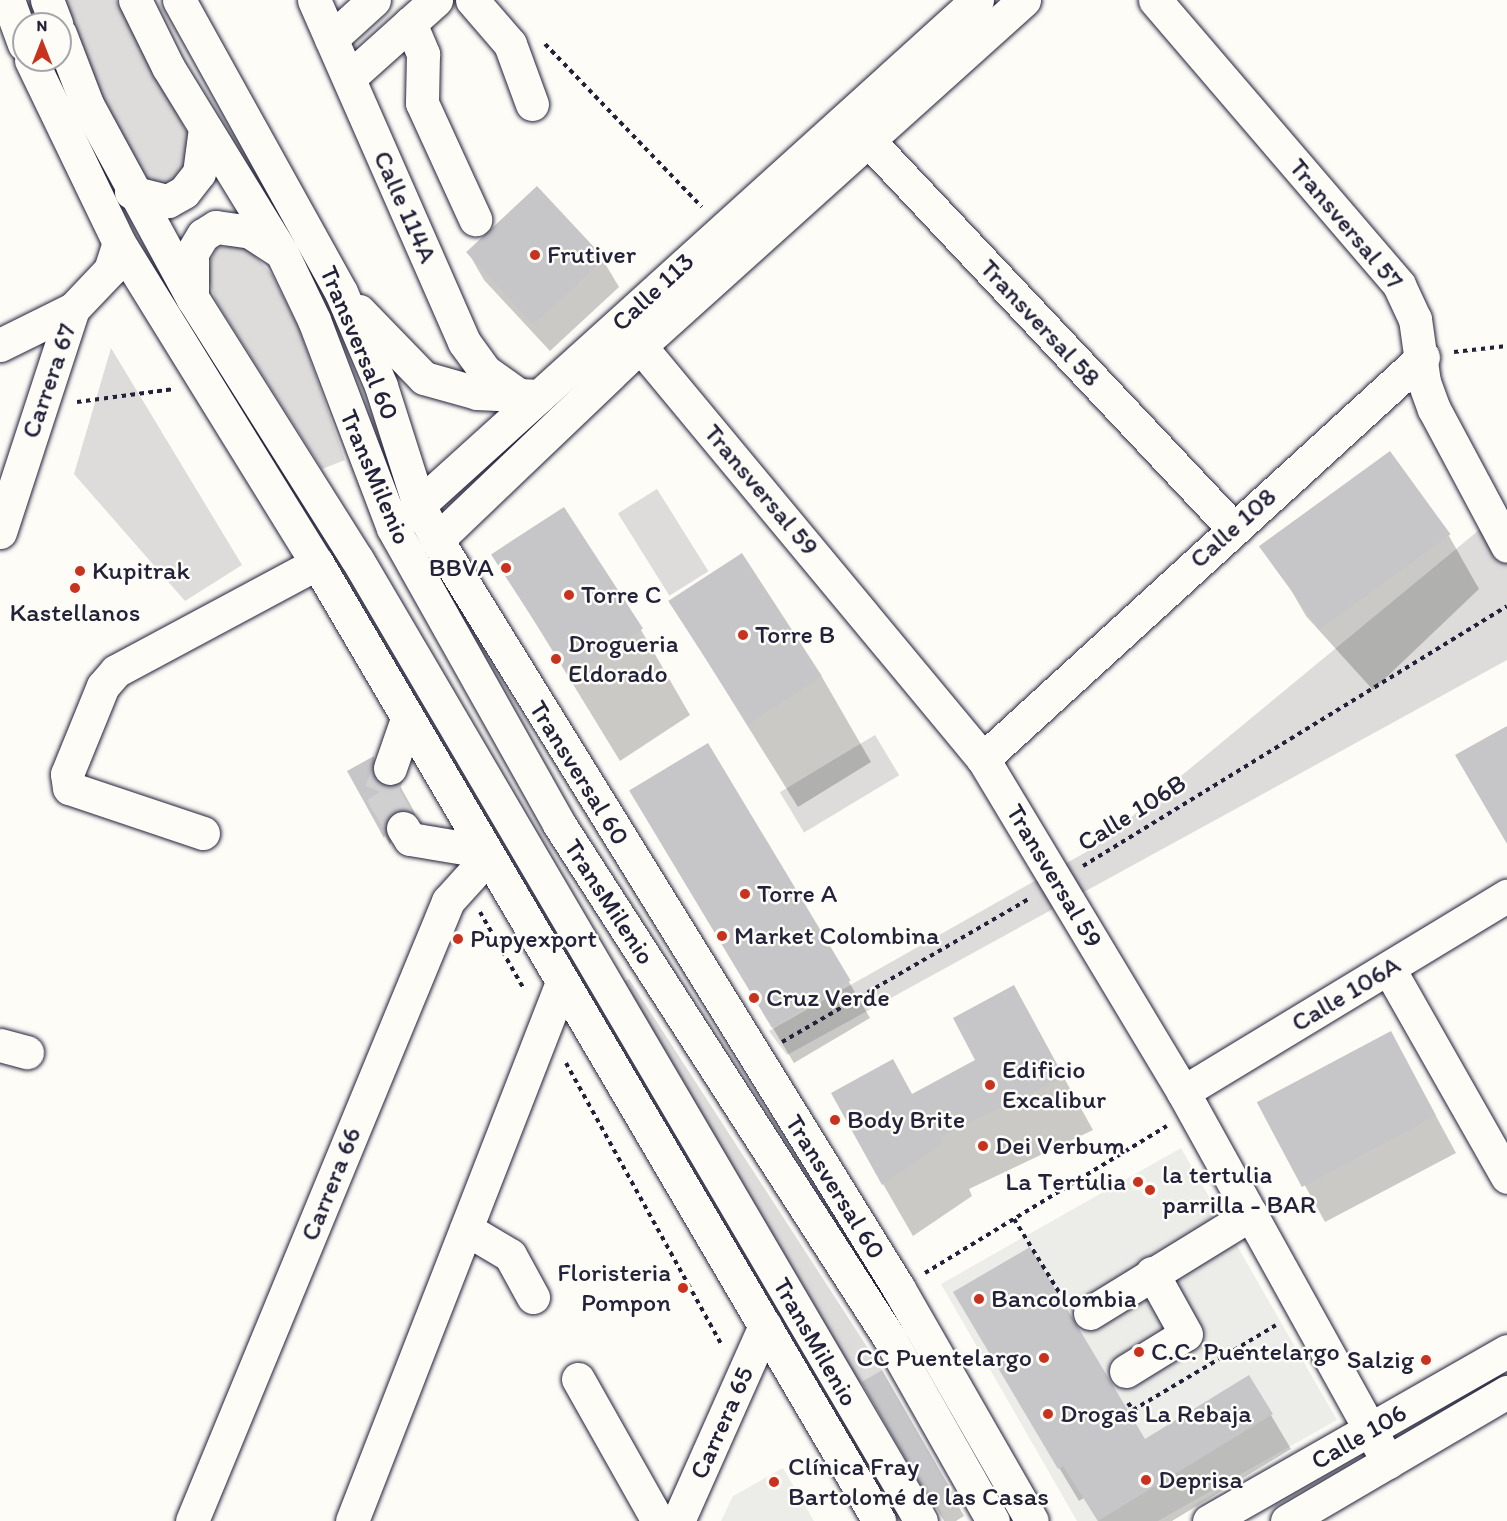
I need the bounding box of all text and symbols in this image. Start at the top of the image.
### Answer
north arrow [12,12,72,72]
text: N [37,16,47,35]
street label: Calle 114A [366,146,444,268]
street label: Transversal 57 [1282,152,1410,296]
place label: Frutiver [547,239,636,271]
street label: Calle 113 [605,246,701,338]
marker: Frutiver [528,248,542,262]
street label: Transversal 58 [973,253,1107,393]
street label: Transversal 60 [313,261,405,425]
street label: Carrera 67 [15,320,83,442]
street label: TransMilenio [333,405,417,549]
street label: Transversal 59 [697,418,825,562]
street label: Calle 108 [1183,481,1283,575]
place label: BBVA [429,552,494,584]
place label: Kupitrak [92,555,190,587]
marker: BBVA [499,561,513,575]
marker: Kupitrak [73,564,87,578]
place label: Torre C [581,579,661,611]
marker: Kastellanos [68,581,82,595]
marker: Torre C [562,588,576,602]
place label: Kastellanos [10,597,140,629]
place label: Torre B [755,619,835,651]
place label: Drogueria Eldorado [568,628,679,690]
marker: Torre B [736,628,750,642]
marker: Drogueria Eldorado [549,652,563,666]
street label: Transversal 60 [522,695,636,851]
street label: Calle 106B [1072,767,1192,859]
street label: Transversal 59 [999,799,1109,953]
street label: TransMilenio [557,833,661,971]
place label: Torre A [757,878,837,910]
marker: Torre A [738,887,752,901]
place label: Market Colombina [734,920,940,952]
place label: Pupyexport [470,923,597,955]
marker: Market Colombina [715,929,729,943]
marker: Pupyexport [451,932,465,946]
street label: Calle 106A [1286,949,1406,1039]
place label: Cruz Verde [766,982,888,1014]
marker: Cruz Verde [747,991,761,1005]
place label: Edificio Excalibur [1002,1054,1106,1116]
marker: Edificio Excalibur [983,1078,997,1092]
place label: Body Brite [847,1104,965,1136]
street label: Transversal 60 [778,1109,892,1265]
marker: Body Brite [828,1113,842,1127]
street label: Carrera 66 [294,1123,368,1245]
place label: Dei Verbum [995,1130,1124,1162]
marker: Dei Verbum [976,1139,990,1153]
place label: la tertulia parrilla - BAR [1162,1159,1316,1220]
place label: La Tertulia [1007,1166,1126,1198]
marker: La Tertulia [1131,1175,1145,1189]
marker: la tertulia parrilla - BAR [1143,1183,1157,1197]
place label: Floristeria Pompon [557,1257,671,1318]
street label: TransMilenio [766,1272,864,1412]
marker: Floristeria Pompon [676,1281,690,1295]
place label: Bancolombia [991,1283,1136,1315]
marker: Bancolombia [972,1292,986,1306]
place label: C.C. Puentelargo [1151,1336,1339,1368]
place label: CC Puentelargo [857,1342,1032,1374]
place label: Salzig [1347,1344,1414,1376]
marker: C.C. Puentelargo [1132,1345,1146,1359]
marker: CC Puentelargo [1037,1351,1051,1365]
marker: Salzig [1419,1353,1433,1367]
street label: Carrera 65 [683,1362,761,1484]
street label: Calle 106 [1306,1397,1412,1477]
place label: Drogas La Rebaja [1060,1398,1251,1430]
marker: Drogas La Rebaja [1041,1407,1055,1421]
place label: Clínica Fray Bartolomé de las Casas [788,1451,1049,1512]
place label: Deprisa [1158,1464,1243,1496]
marker: Clínica Fray Bartolomé de las Casas [765,1473,783,1491]
marker: Deprisa [1139,1473,1153,1487]

